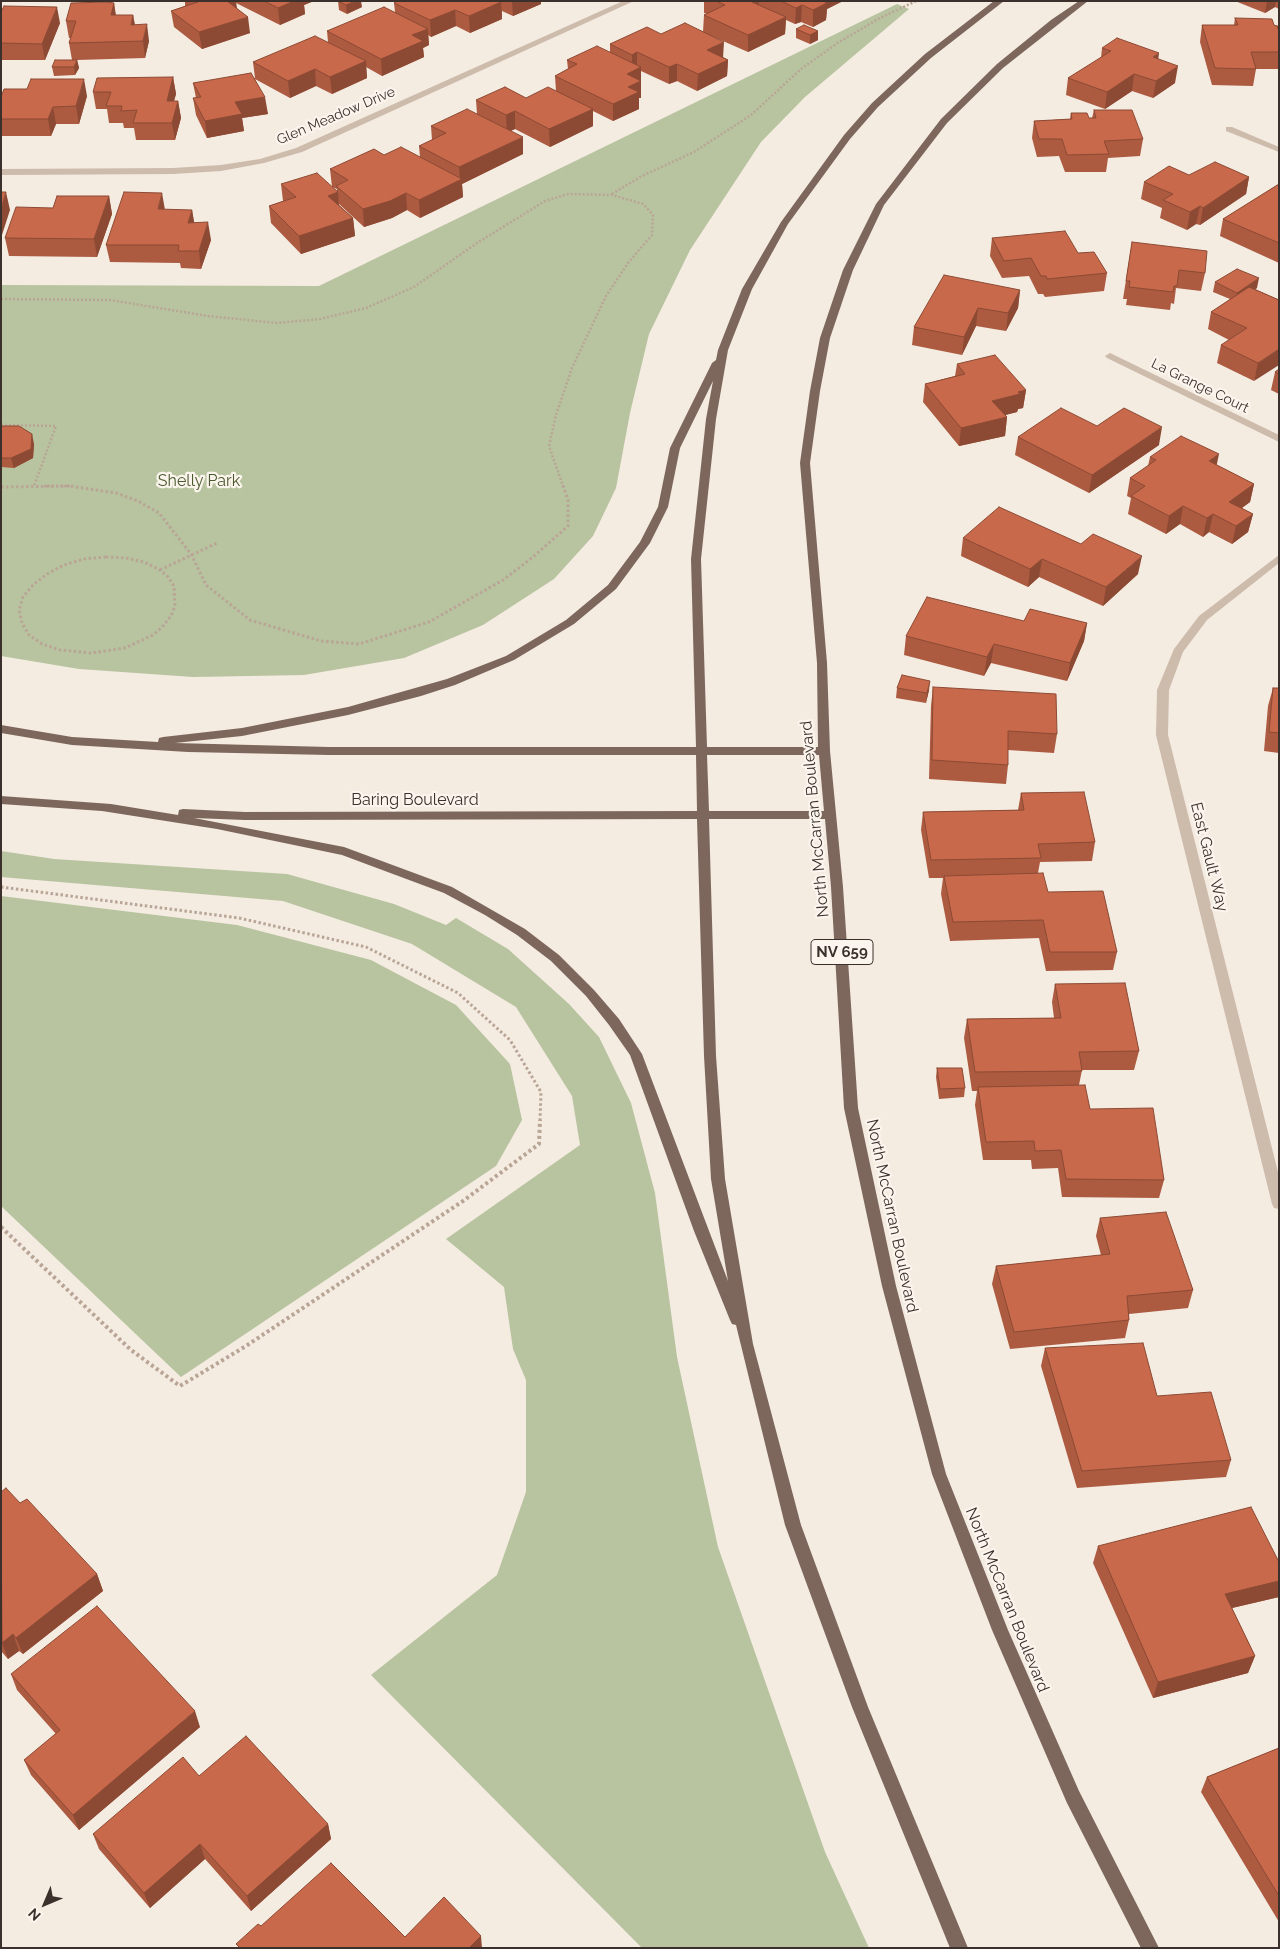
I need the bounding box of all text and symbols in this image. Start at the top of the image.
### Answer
street label: Glen Meadow Drive [274,83,398,149]
street label: La Grange Court [1149,355,1251,417]
park label: Shelly Park [158,471,240,491]
street label: North McCarran Boulevard [797,720,833,918]
street label: Baring Boulevard [351,790,479,810]
street label: East Gault Way [1186,800,1232,914]
road number: NV 659 [811,940,873,964]
street label: North McCarran Boulevard [862,1117,922,1315]
street label: North McCarran Boulevard [961,1505,1053,1695]
north arrow [20,1879,70,1929]
text: N [25,1905,44,1924]

